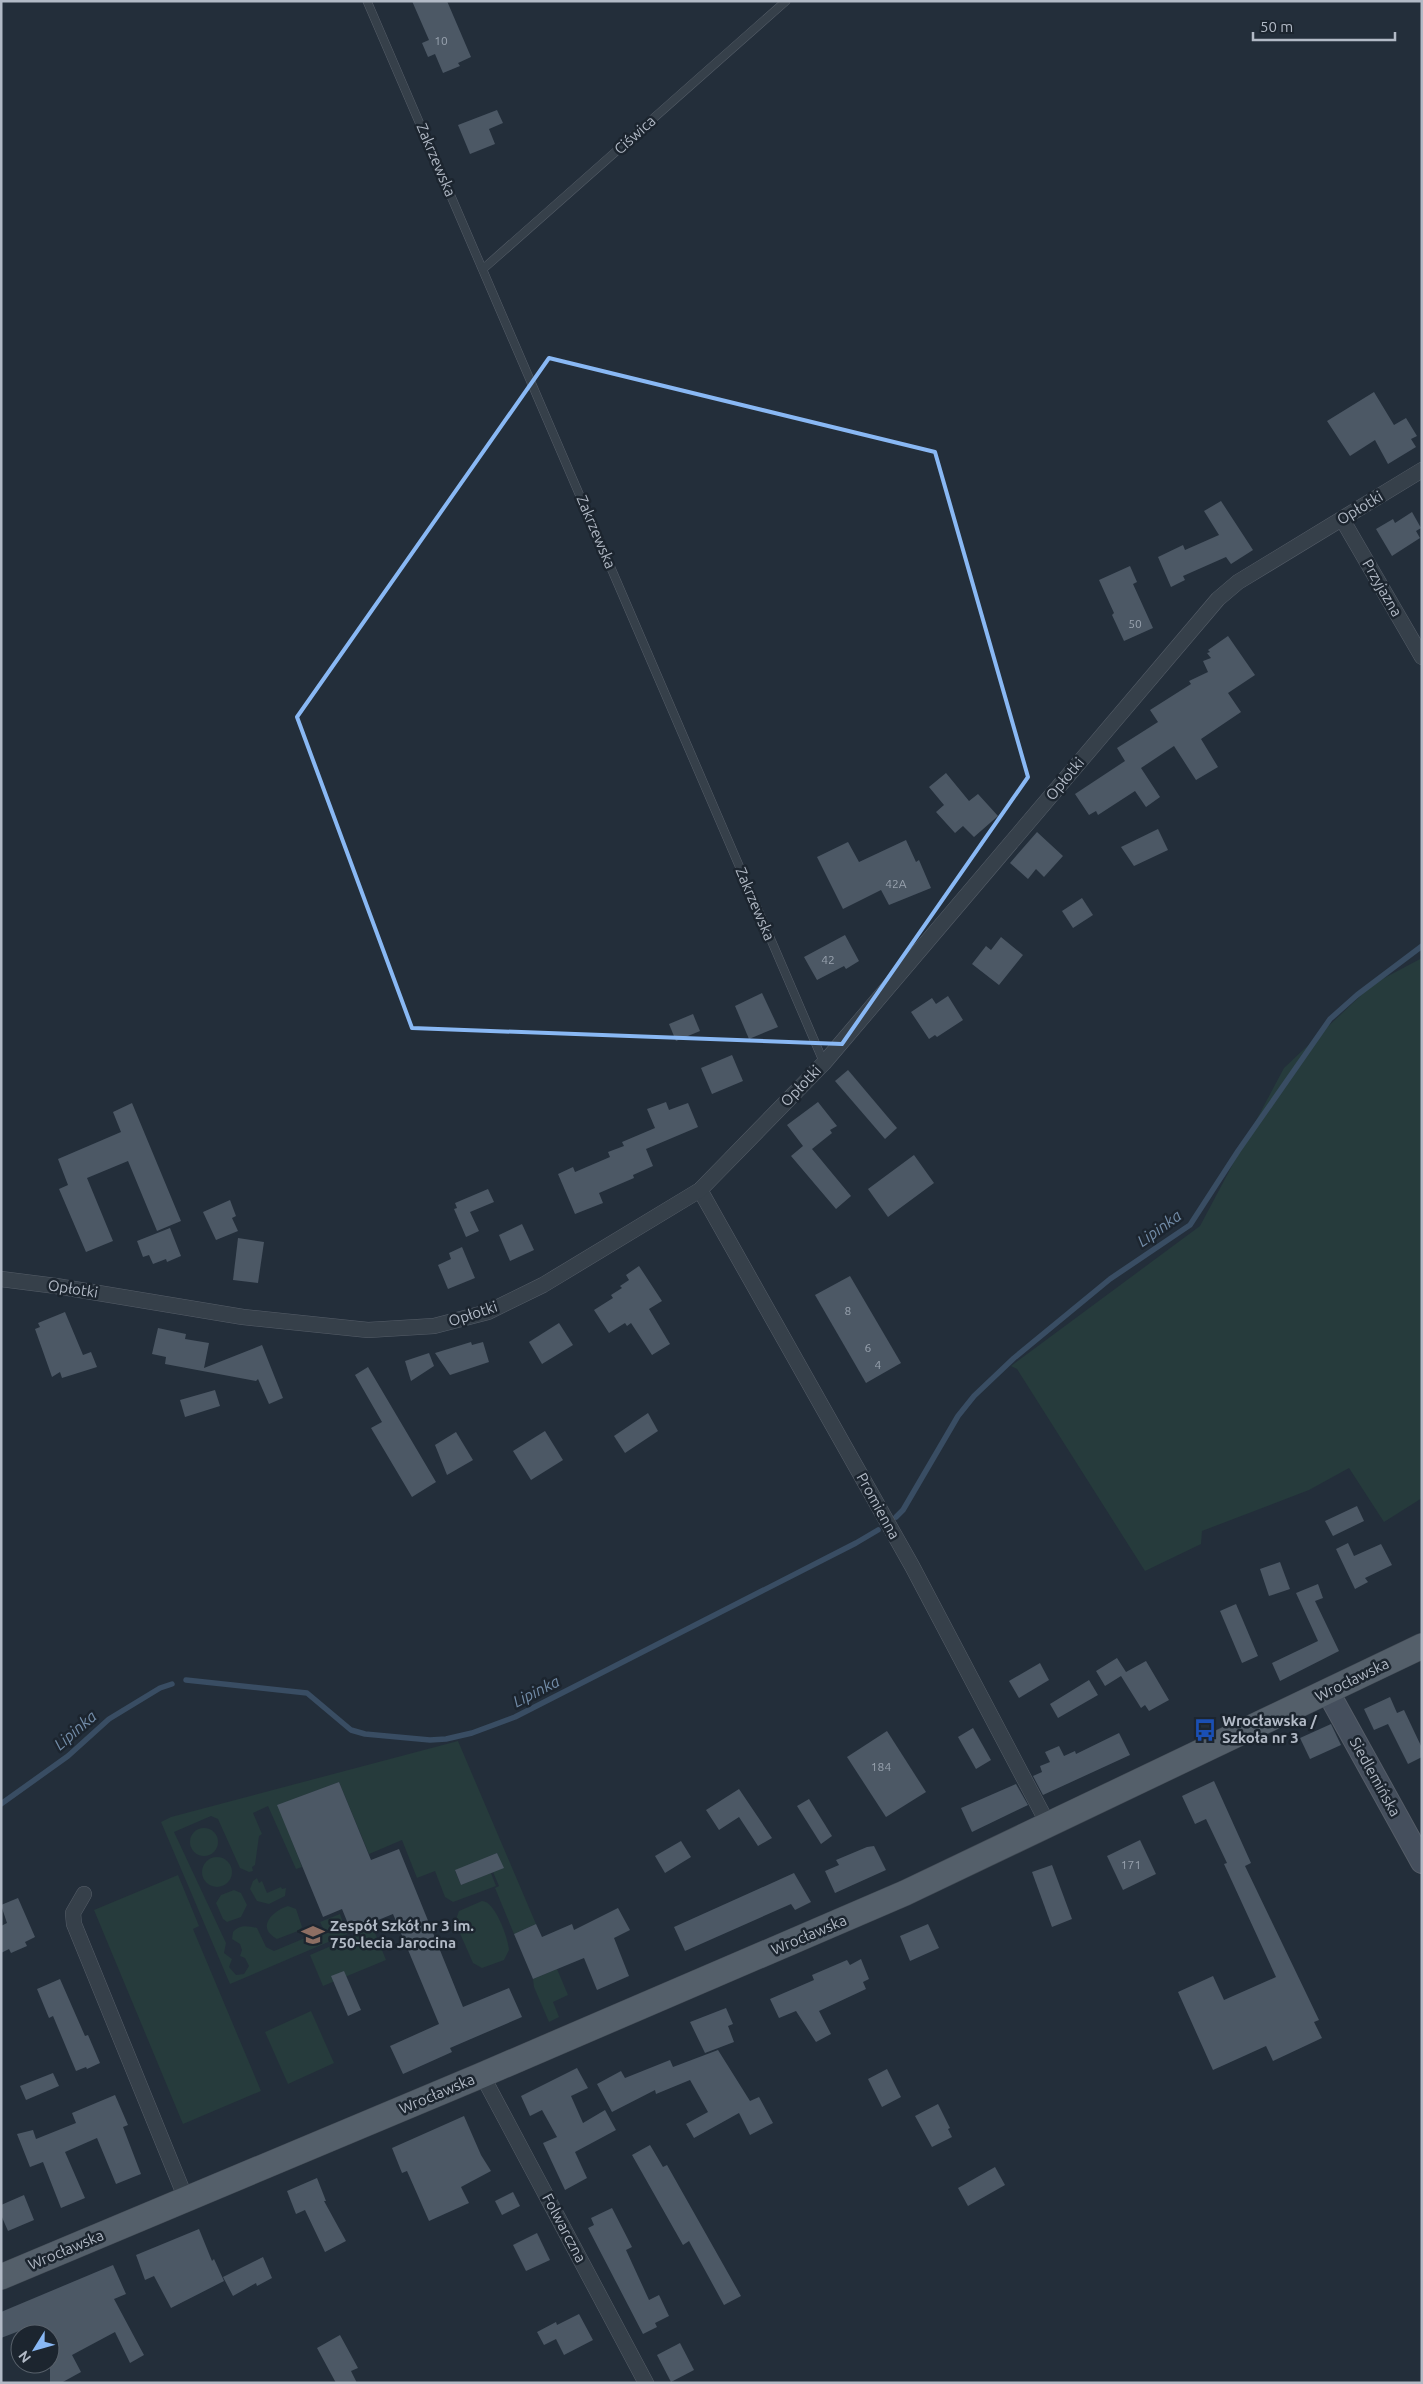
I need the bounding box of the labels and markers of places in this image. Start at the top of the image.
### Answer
place label: Wrocławska / Szkoła nr 3 [1222,1712,1317,1746]
bus stop icon: Wrocławska / Szkoła nr 3 [1192,1717,1218,1743]
place label: Zespół Szkół nr 3 im. 750-lecia Jarocina [330,1917,474,1951]
school or university icon: Zespół Szkół nr 3 im. 750-lecia Jarocina [300,1922,326,1948]

